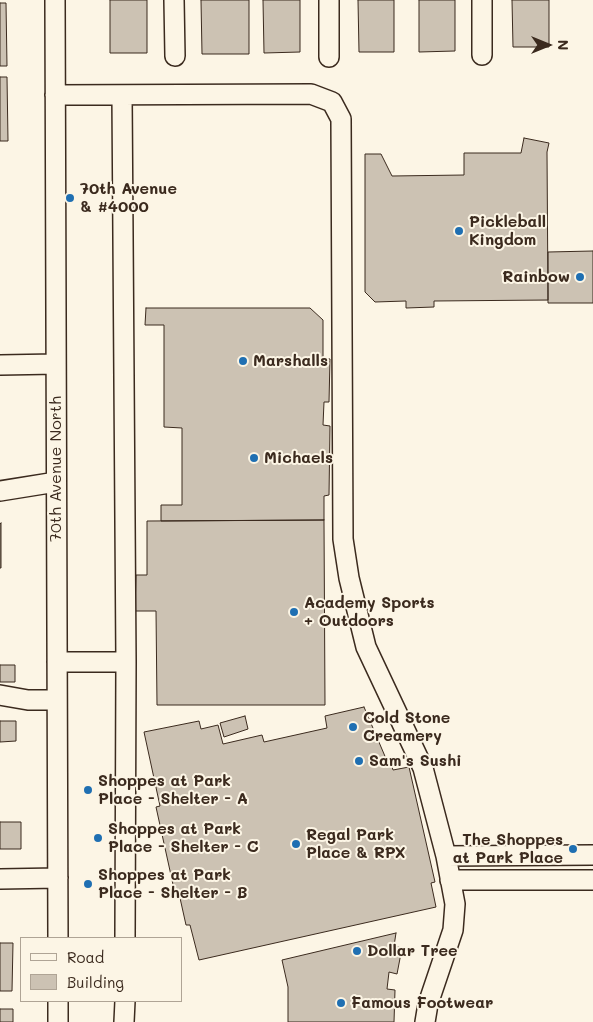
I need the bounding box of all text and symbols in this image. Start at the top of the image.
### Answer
north arrow [523,20,573,70]
text: N [554,40,573,50]
place label: 70th Avenue & #4000 [80,179,177,217]
marker: 70th Avenue & #4000 [64,192,76,204]
place label: Pickleball Kingdom [469,212,546,250]
marker: Pickleball Kingdom [453,225,465,237]
place label: Rainbow [502,267,570,287]
marker: Rainbow [574,271,586,283]
place label: Marshalls [253,351,328,371]
marker: Marshalls [237,355,249,367]
street label: 70th Avenue North [46,396,66,542]
place label: Michaels [264,448,333,468]
marker: Michaels [248,452,260,464]
place label: Academy Sports + Outdoors [304,593,435,631]
marker: Academy Sports + Outdoors [288,606,300,618]
place label: Cold Stone Creamery [363,708,450,746]
marker: Cold Stone Creamery [347,721,359,733]
place label: Sam's Sushi [369,751,462,771]
marker: Sam's Sushi [353,755,365,767]
place label: Shoppes at Park Place - Shelter - A [98,771,248,809]
marker: Shoppes at Park Place - Shelter - A [82,784,94,796]
place label: Shoppes at Park Place - Shelter - C [108,819,259,857]
place label: Regal Park Place & RPX [306,825,406,863]
place label: The Shoppes at Park Place [453,830,563,868]
marker: Shoppes at Park Place - Shelter - C [92,832,104,844]
marker: Regal Park Place & RPX [290,838,302,850]
marker: The Shoppes at Park Place [567,843,579,855]
place label: Shoppes at Park Place - Shelter - B [98,865,248,903]
marker: Shoppes at Park Place - Shelter - B [82,878,94,890]
legend [20,937,182,1002]
place label: Dollar Tree [367,941,458,961]
marker: Dollar Tree [351,945,363,957]
text: Road [67,947,104,967]
text: Building [67,972,124,992]
place label: Famous Footwear [351,993,493,1013]
marker: Famous Footwear [335,997,347,1009]

